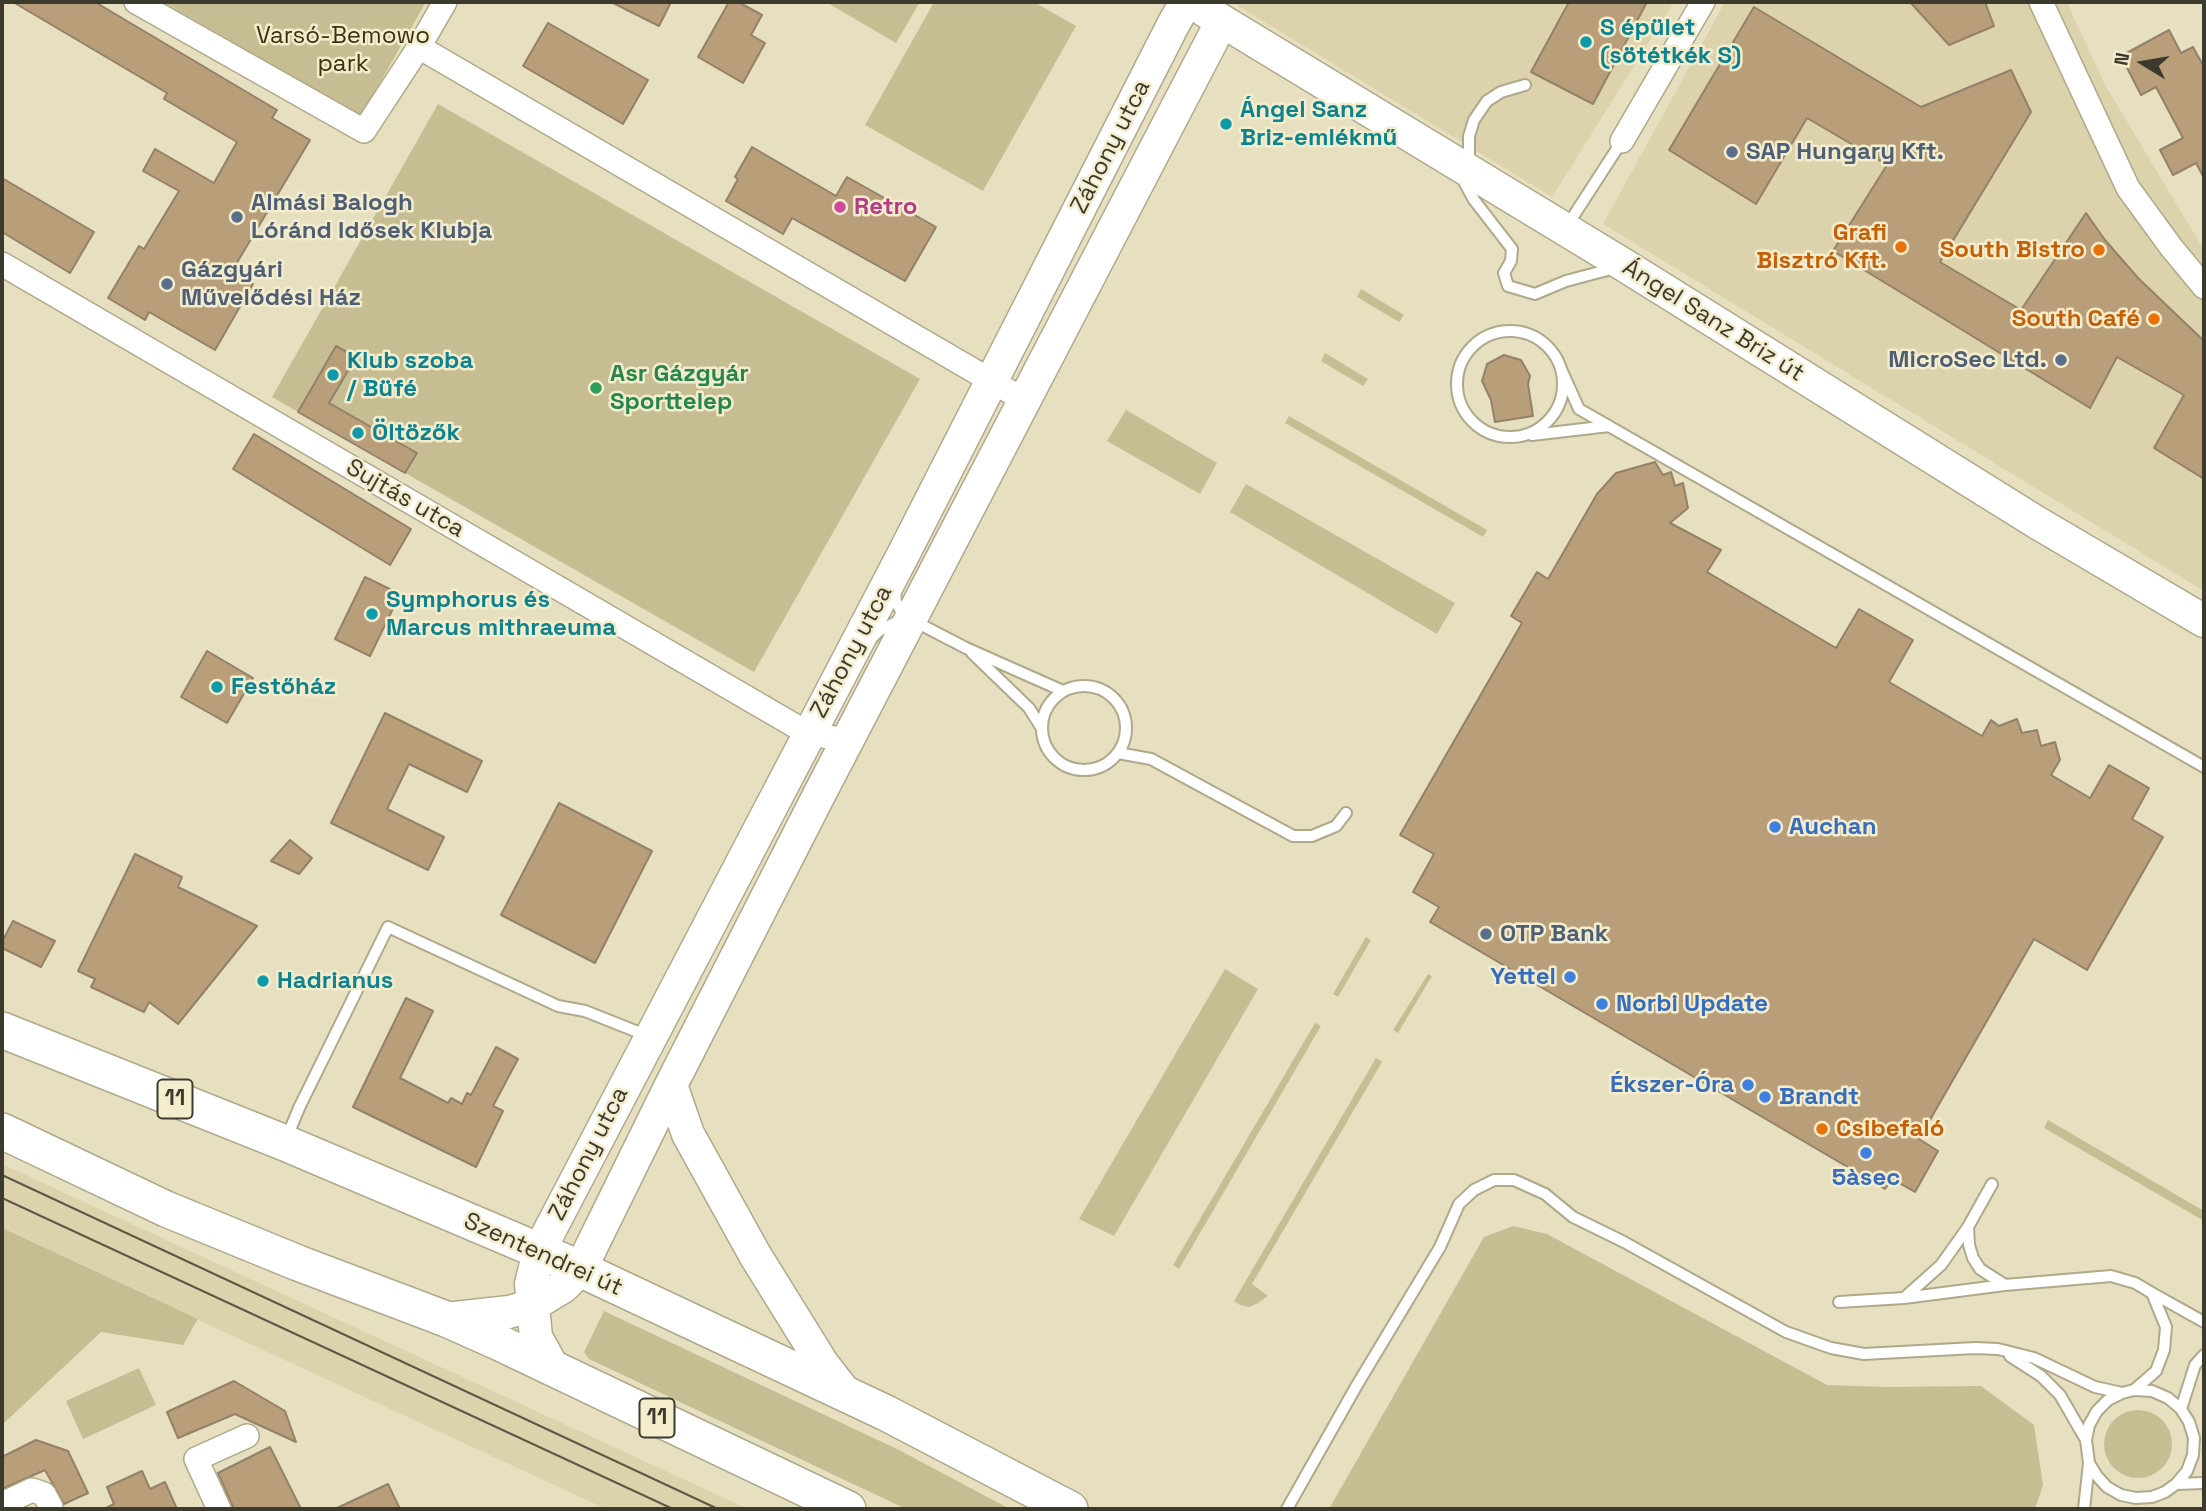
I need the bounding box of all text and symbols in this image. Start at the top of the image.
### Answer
place label: S épület (sötétkék S) [1600,14,1741,70]
park label: Varsó-Bemowo park [256,22,430,78]
north arrow [2108,28,2178,98]
marker: S épület (sötétkék S) [1578,34,1594,50]
text: N [2108,50,2135,68]
street label: Záhony utca [1065,75,1157,219]
place label: Ángel Sanz Briz-emlékmű [1240,96,1397,152]
marker: Ángel Sanz Briz-emlékmű [1218,116,1234,132]
place label: SAP Hungary Kft. [1746,138,1944,166]
marker: SAP Hungary Kft. [1724,144,1740,160]
place label: Almási Balogh Lóránd Idősek Klubja [251,189,492,245]
place label: Retro [854,193,917,221]
marker: Retro [832,199,848,215]
marker: Almási Balogh Lóránd Idősek Klubja [229,209,245,225]
place label: Grafi Bisztró Kft. [1756,219,1887,275]
place label: South Bistro [1940,236,2085,264]
marker: Grafi Bisztró Kft. [1893,239,1909,255]
marker: South Bistro [2091,242,2107,258]
street label: Ángel Sanz Briz út [1617,254,1809,388]
place label: Gázgyári Művelődési Ház [181,256,361,312]
marker: Gázgyári Művelődési Ház [159,276,175,292]
place label: South Café [2012,305,2140,333]
marker: South Café [2146,311,2162,327]
place label: MicroSec Ltd. [1888,346,2047,374]
place label: Klub szoba / Büfé [347,347,473,403]
marker: MicroSec Ltd. [2053,352,2069,368]
place label: Asr Gázgyár Sporttelep [610,360,749,416]
marker: Klub szoba / Büfé [325,367,341,383]
marker: Asr Gázgyár Sporttelep [588,380,604,396]
place label: Öltözők [372,419,460,447]
marker: Öltözők [350,425,366,441]
street label: Sujtás utca [341,453,469,545]
street label: Záhony utca [805,581,899,723]
place label: Symphorus és Marcus mithraeuma [386,586,616,642]
marker: Symphorus és Marcus mithraeuma [364,606,380,622]
place label: Festőház [231,673,336,701]
marker: Festőház [209,679,225,695]
place label: Auchan [1789,813,1877,841]
marker: Auchan [1767,819,1783,835]
place label: OTP Bank [1500,920,1608,948]
marker: OTP Bank [1478,926,1494,942]
place label: Yettel [1490,963,1556,991]
place label: Hadrianus [277,967,393,995]
marker: Yettel [1562,969,1578,985]
marker: Hadrianus [255,973,271,989]
place label: Norbi Update [1616,990,1768,1018]
marker: Norbi Update [1594,996,1610,1012]
place label: Ékszer-Óra [1610,1071,1734,1099]
marker: Ékszer-Óra [1740,1077,1756,1093]
road number: 11 [158,1080,192,1118]
street label: Záhony utca [543,1082,635,1226]
place label: Brandt [1779,1083,1859,1111]
marker: Brandt [1757,1089,1773,1105]
place label: Csibefaló [1836,1115,1944,1143]
marker: Csibefaló [1814,1121,1830,1137]
marker: 5àsec [1858,1145,1874,1161]
place label: 5àsec [1832,1164,1900,1192]
street label: Szentendrei út [459,1207,627,1303]
road number: 11 [640,1399,674,1438]

